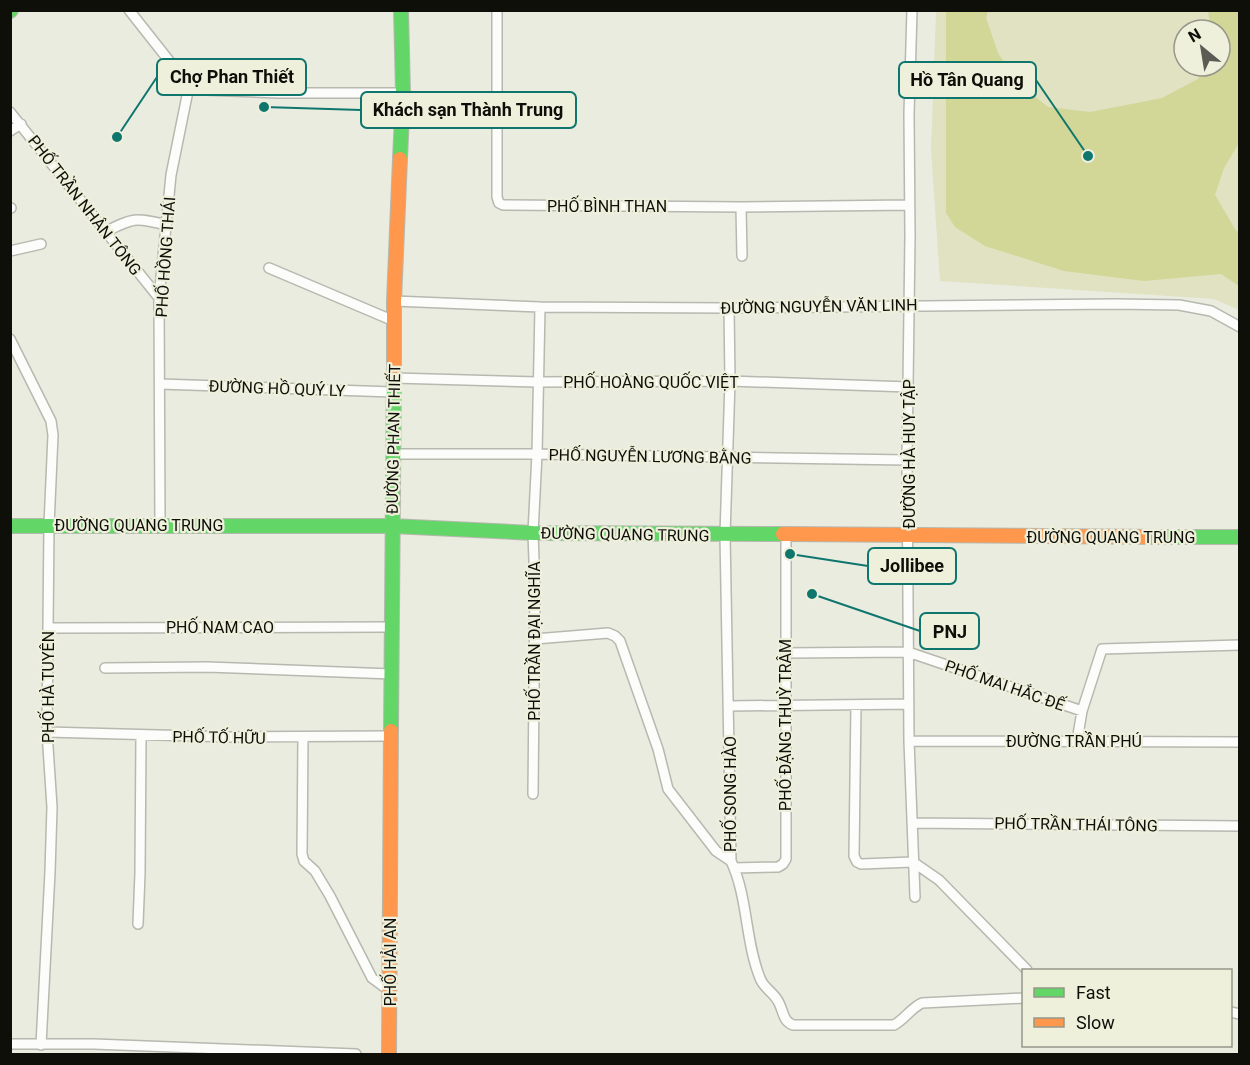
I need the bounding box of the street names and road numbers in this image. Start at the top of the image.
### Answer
street label: PHỐ TRẦN NHÂN TÔNG [24,130,147,279]
street label: PHỐ BÌNH THAN [547,195,667,216]
street label: PHỐ HỒNG THÁI [150,196,179,318]
street label: ĐƯỜNG NGUYỄN VĂN LINH [720,293,918,318]
street label: ĐƯỜNG PHAN THIẾT [381,363,404,514]
street label: PHỐ HOÀNG QUỐC VIỆT [563,371,739,392]
street label: ĐƯỜNG HỒ QUÝ LY [208,375,346,400]
street label: ĐƯỜNG HÀ HUY TẬP [900,379,919,529]
street label: PHỐ NGUYỄN LƯƠNG BẰNG [548,443,752,468]
street label: ĐƯỜNG QUANG TRUNG [55,516,223,535]
street label: ĐƯỜNG QUANG TRUNG [540,524,710,545]
street label: ĐƯỜNG QUANG TRUNG [1027,528,1195,547]
street label: PHỐ TRẦN ĐẠI NGHĨA [523,561,544,721]
street label: PHỐ NAM CAO [166,616,274,637]
street label: PHỐ HÀ TUYÊN [37,631,58,743]
street label: PHỐ ĐẶNG THUỲ TRÂM [774,639,795,811]
street label: PHỐ MAI HẮC ĐẾ [942,654,1069,715]
street label: PHỐ TỐ HỮU [172,725,266,748]
street label: ĐƯỜNG TRẦN PHÚ [1006,731,1142,751]
street label: PHỐ SONG HÀO [719,736,740,852]
street label: PHỐ TRẦN THÁI TÔNG [994,812,1158,835]
street label: PHỐ HẢI AN [379,918,400,1006]

